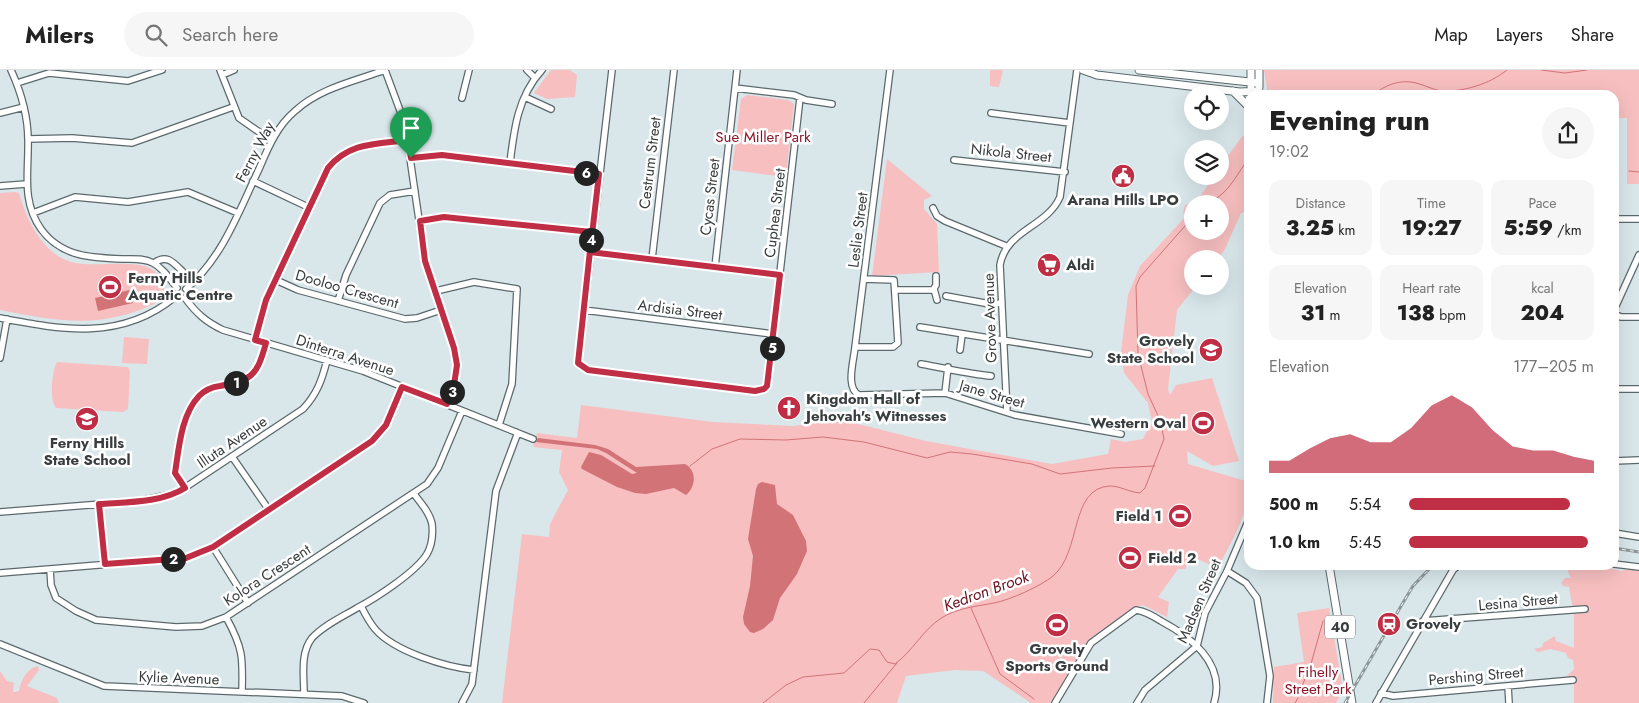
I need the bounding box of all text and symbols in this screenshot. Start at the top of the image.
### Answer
search box [124,12,474,57]
text: Milers [25,17,94,52]
icon: search [142,21,170,49]
text: Search here [182,21,278,48]
text: Map [1434,22,1468,48]
text: Layers [1496,22,1543,48]
text: Share [1571,22,1614,48]
map controls [1184,85,1229,295]
button: locate [1184,85,1229,130]
text: Evening run [1269,100,1430,141]
pin [390,107,432,158]
button: share [1542,107,1594,159]
icon: arrive [397,114,425,142]
street label: Cestrum Street [633,115,667,210]
street label: Ferny Way [230,117,280,186]
park label: Sue Miller Park [715,126,811,148]
street label: Nikola Street [970,138,1053,168]
button: layers [1184,140,1229,185]
text: 19:02 [1269,140,1309,163]
street label: Cycas Street [694,157,726,237]
pin: 6 [574,160,598,186]
text: 6 [582,163,591,183]
public building icon: Arana Hills LPO [1110,163,1136,189]
street label: Cuphea Street [759,167,791,259]
place label: Arana Hills LPO [1066,189,1179,211]
street label: Leslie Street [842,191,874,269]
text: Distance [1295,193,1346,213]
text: Time [1417,193,1446,213]
text: Pace [1529,193,1556,213]
button: + [1184,195,1229,240]
text: 3.25 [1286,213,1334,243]
text: 19:27 [1401,213,1462,243]
text: 5:59 [1503,213,1553,243]
text: km [1334,220,1355,240]
text: /km [1553,220,1582,240]
pin: 4 [578,228,604,252]
text: 4 [587,230,596,250]
button: − [1184,250,1229,295]
supermarket icon: Aldi [1036,252,1062,278]
place label: Aldi [1065,254,1094,276]
street label: Dooloo Crescent [293,264,401,314]
place label: Ferny Hills Aquatic Centre [127,267,233,306]
street label: Grove Avenue [977,272,1003,363]
sports icon: Ferny Hills Aquatic Centre [97,274,123,300]
text: Elevation [1294,278,1347,298]
text: Heart rate [1402,278,1461,298]
text: kcal [1531,278,1554,298]
street label: Ardisia Street [636,294,724,326]
text: 31 [1301,298,1325,328]
text: 138 [1397,298,1435,328]
text: 204 [1521,298,1565,328]
text: m [1325,305,1340,325]
text: bpm [1435,305,1466,325]
street label: Dinterra Avenue [293,329,397,381]
place label: Grovely State School [1107,330,1194,369]
pin: 5 [760,336,784,360]
school or university icon: Grovely State School [1198,337,1224,363]
text: 5 [768,338,777,358]
text: Elevation [1269,355,1329,378]
text: 177–205 m [1513,355,1594,378]
pin: 1 [224,370,248,396]
text: 1 [233,373,240,393]
street label: Jane Street [955,374,1027,414]
pin: 3 [440,380,464,404]
text: 3 [448,382,457,402]
place label: Kingdom Hall of Jehovah's Witnesses [803,388,947,427]
church icon: Kingdom Hall of Jehovah's Witnesses [776,395,802,421]
school or university icon: Ferny Hills State School [74,406,100,432]
street label: Illuta Avenue [192,410,272,474]
sports icon: Western Oval [1190,410,1216,436]
place label: Western Oval [1091,412,1186,434]
place label: Ferny Hills State School [43,432,131,471]
text: 500 m [1269,493,1318,516]
text: 5:54 [1349,493,1381,516]
sports icon: Field 1 [1167,503,1193,529]
place label: Field 1 [1116,505,1162,527]
text: 1.0 km [1269,531,1320,554]
text: 5:45 [1349,531,1381,554]
street label: Kolora Crescent [219,538,315,611]
sports icon: Field 2 [1117,545,1143,571]
pin: 2 [160,546,186,572]
place label: Field 2 [1148,547,1197,569]
text: 2 [169,549,178,569]
street label: Madsen Street [1171,555,1227,647]
water label: Kedron Brook [940,565,1033,617]
street label: Lesina Street [1477,588,1559,616]
station icon: Grovely [1376,611,1402,637]
sports icon: Grovely Sports Ground [1044,612,1070,638]
place label: Grovely [1406,613,1461,635]
road number: 40 [1325,616,1355,638]
place label: Grovely Sports Ground [1005,638,1109,677]
park label: Fihelly Street Park [1284,661,1352,700]
street label: Pershing Street [1428,661,1525,691]
street label: Kylie Avenue [138,666,220,690]

